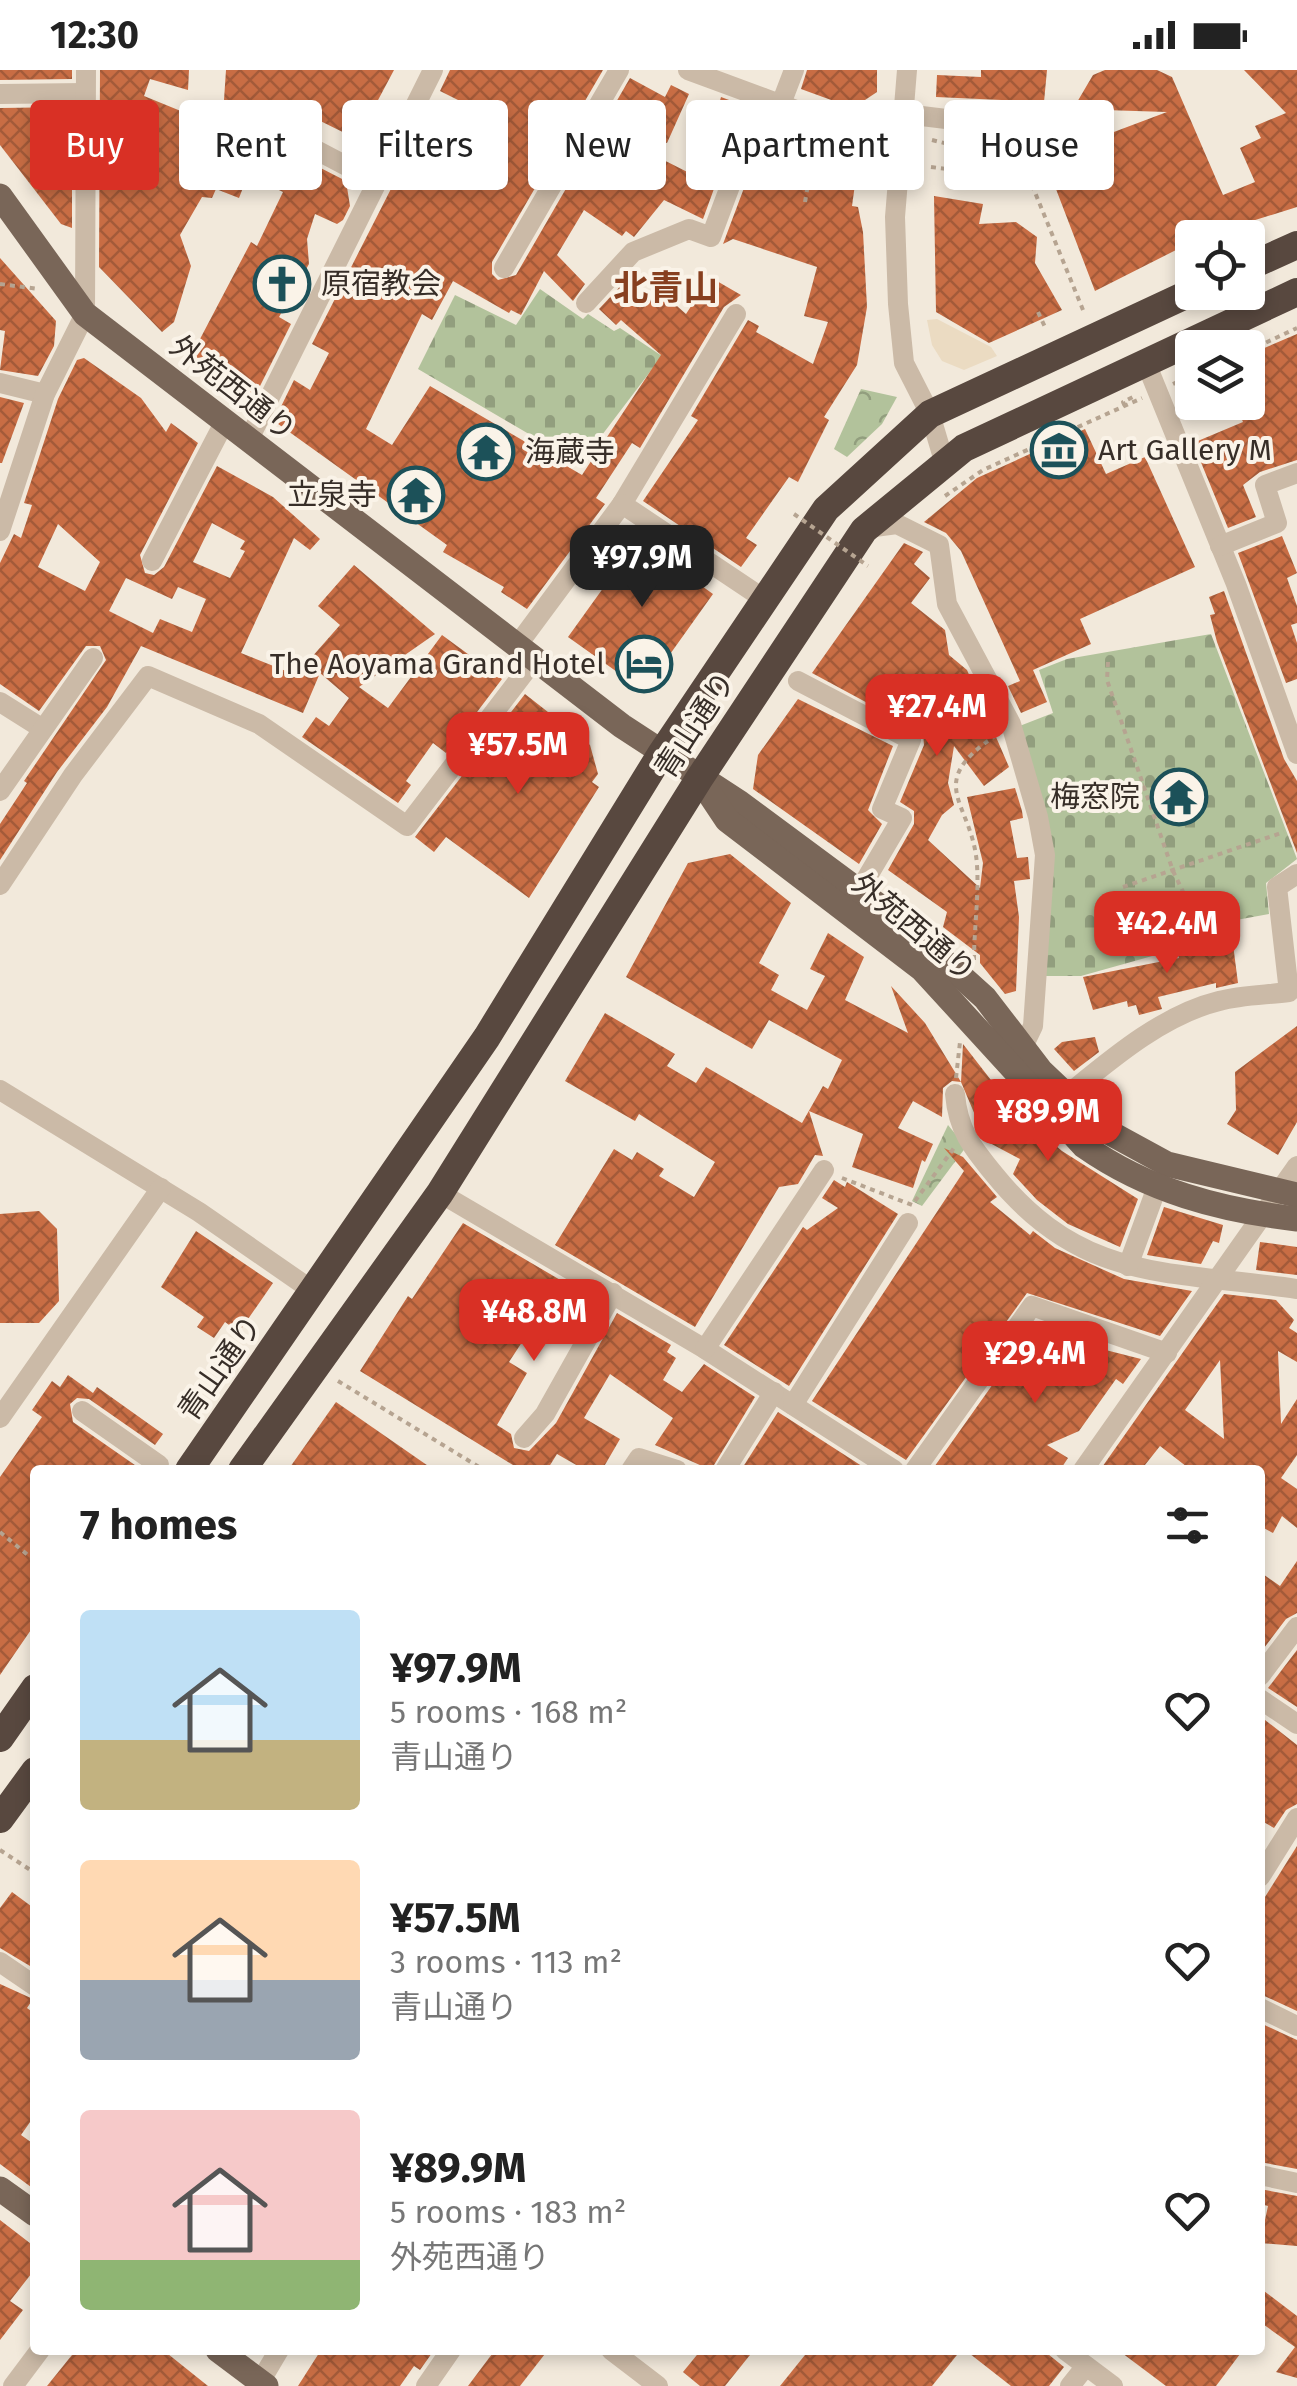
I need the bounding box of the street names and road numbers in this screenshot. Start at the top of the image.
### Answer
street label: 外苑西通り [163,328,303,448]
street label: 青山通り [647,665,743,785]
street label: 外苑西通り [845,865,983,989]
street label: 青山通り [171,1309,269,1427]

